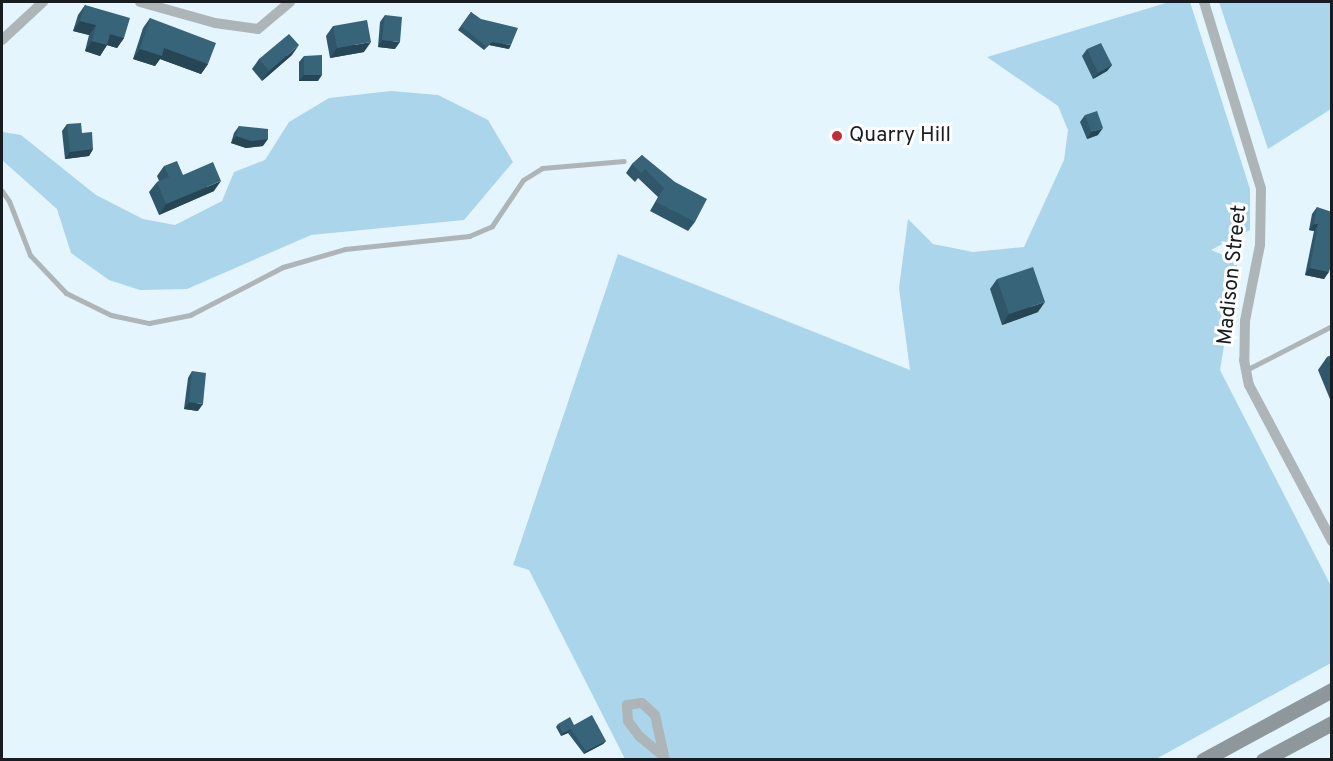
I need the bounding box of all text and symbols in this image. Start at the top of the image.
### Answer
place label: Quarry Hill [849,123,951,149]
marker: Quarry Hill [830,129,844,143]
street label: Madison Street [1213,204,1253,346]

